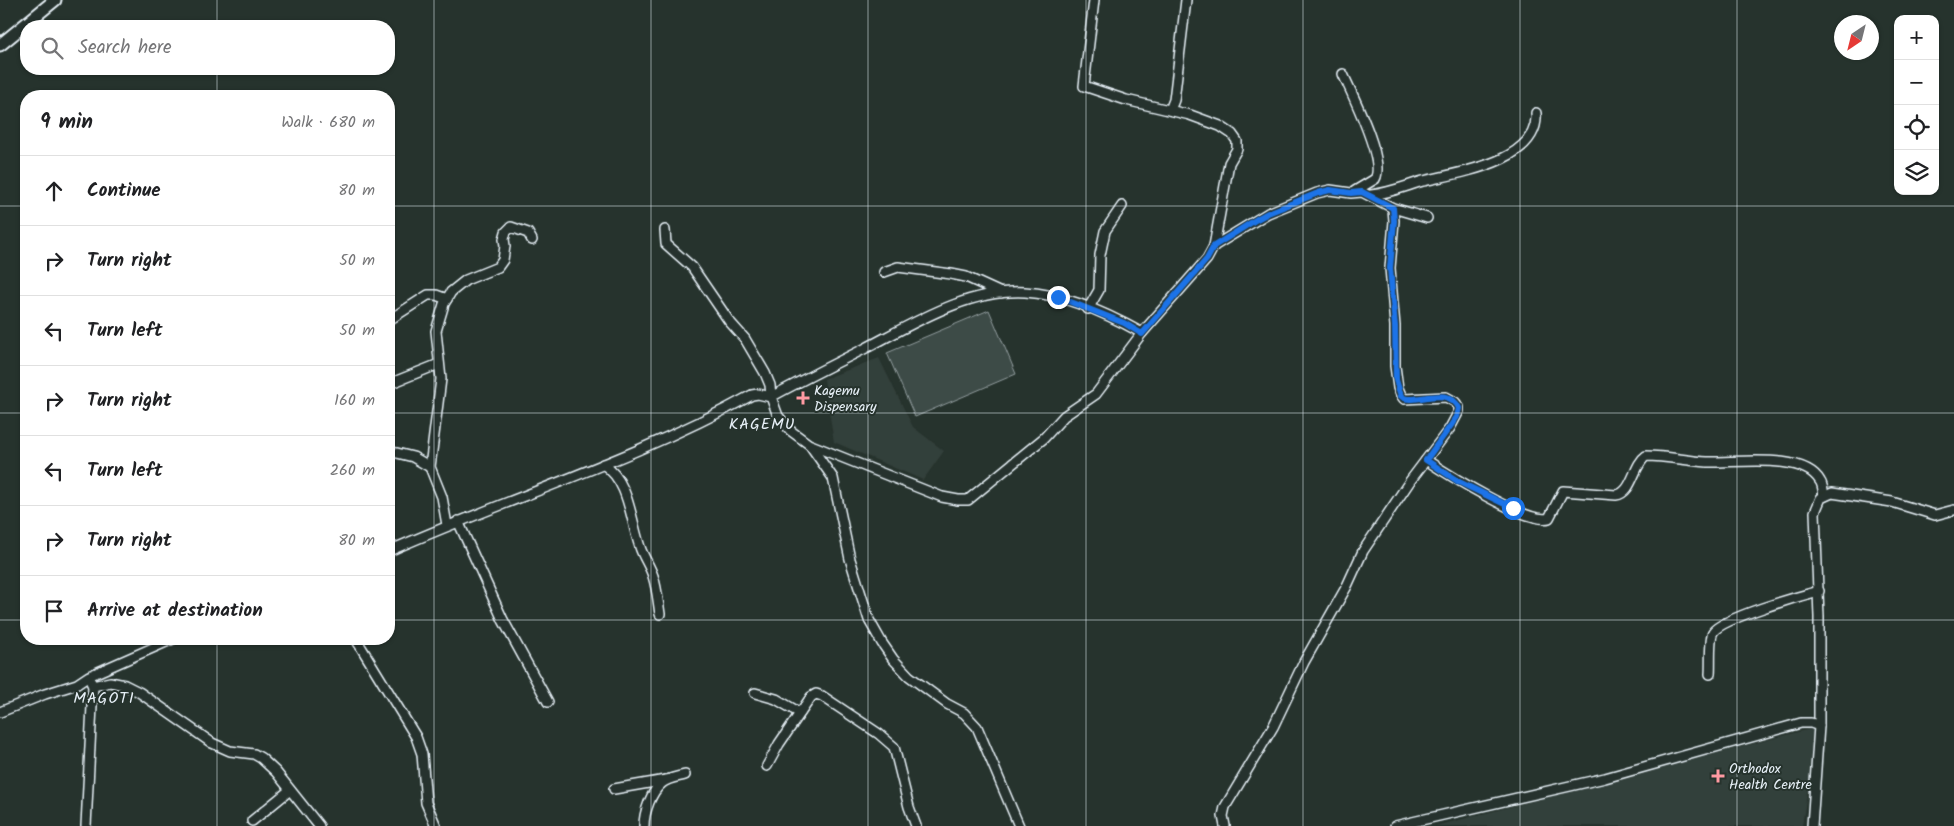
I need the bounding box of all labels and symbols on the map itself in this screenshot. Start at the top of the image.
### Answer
north arrow [1834,15,1879,60]
route end [1047,286,1070,309]
place label: Kagemu Dispensary [814,380,877,418]
marker: Kagemu Dispensary [796,391,810,405]
district label: KAGEMU [729,412,795,437]
route start [1502,497,1525,520]
district label: MAGOTI [73,686,135,711]
place label: Orthodox Health Centre [1729,758,1812,796]
marker: Orthodox Health Centre [1711,769,1725,783]

